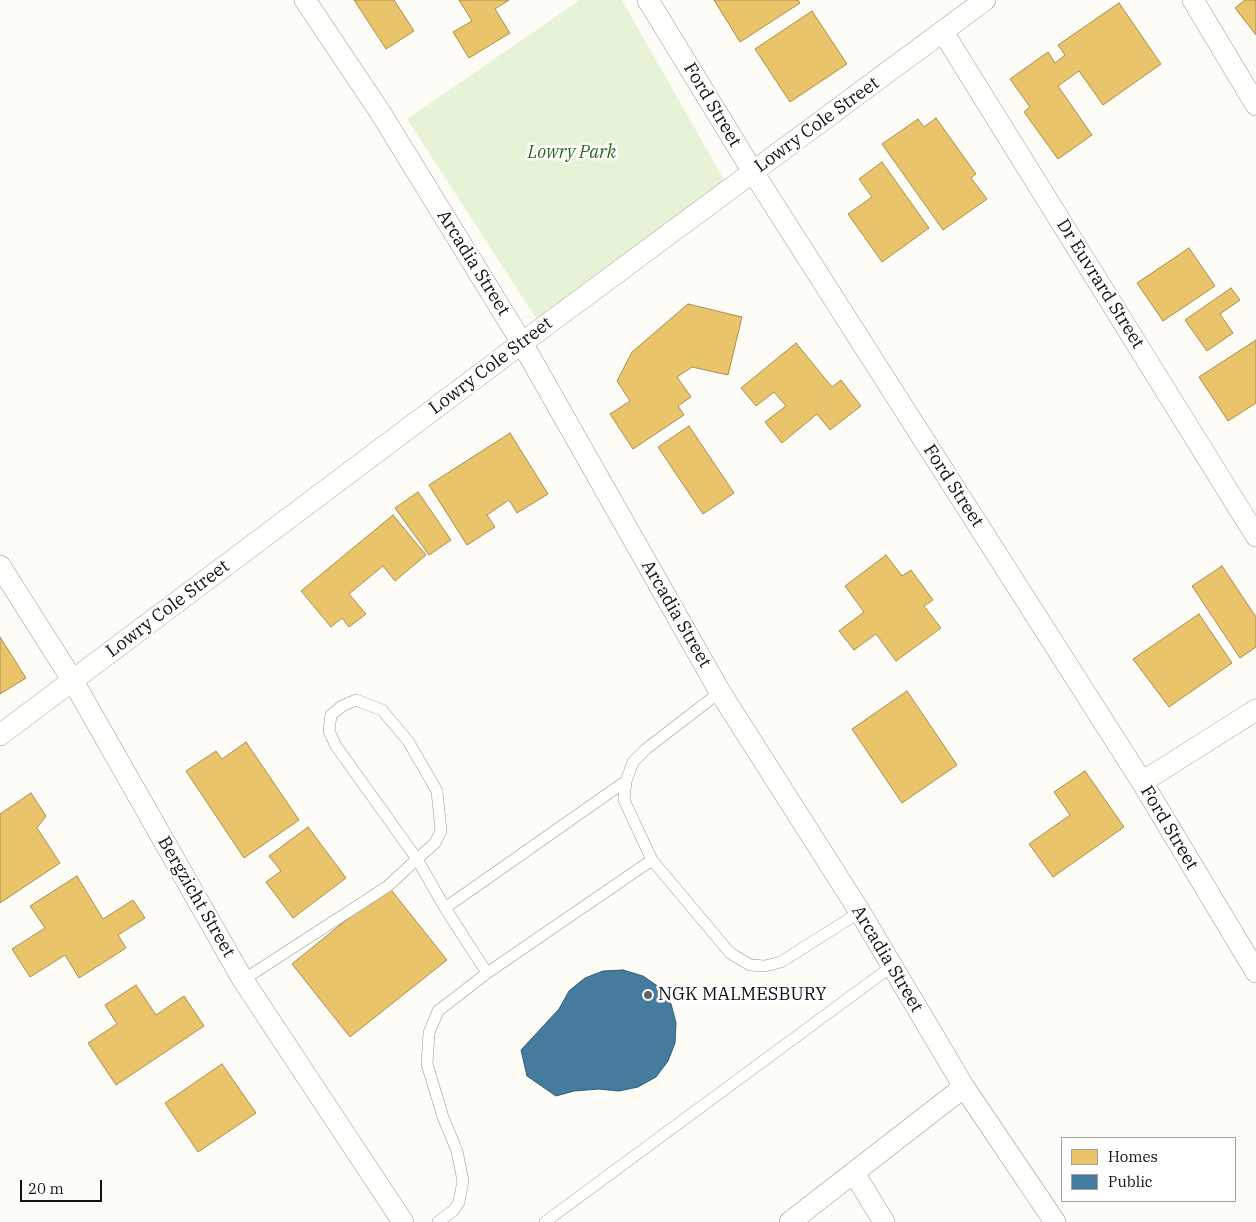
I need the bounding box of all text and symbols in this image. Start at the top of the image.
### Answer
street label: Ford Street [678,59,746,151]
street label: Lowry Cole Street [751,73,883,177]
park label: Lowry Park [528,142,616,164]
street label: Arcadia Street [432,206,514,320]
street label: Dr Euvrard Street [1051,215,1149,353]
street label: Lowry Cole Street [425,313,557,419]
street label: Ford Street [918,441,988,531]
street label: Lowry Cole Street [102,556,234,662]
street label: Arcadia Street [637,556,715,672]
street label: Ford Street [1135,782,1203,874]
street label: Bergzicht Street [153,833,239,961]
street label: Arcadia Street [847,902,927,1016]
place label: NGK MALMESBURY [658,984,827,1006]
marker: NGK MALMESBURY [642,989,654,1001]
legend [1061,1137,1236,1202]
text: Homes [1108,1147,1158,1166]
scale bar [22,1170,105,1202]
text: Public [1108,1172,1153,1191]
text: 20 m [28,1179,64,1198]

